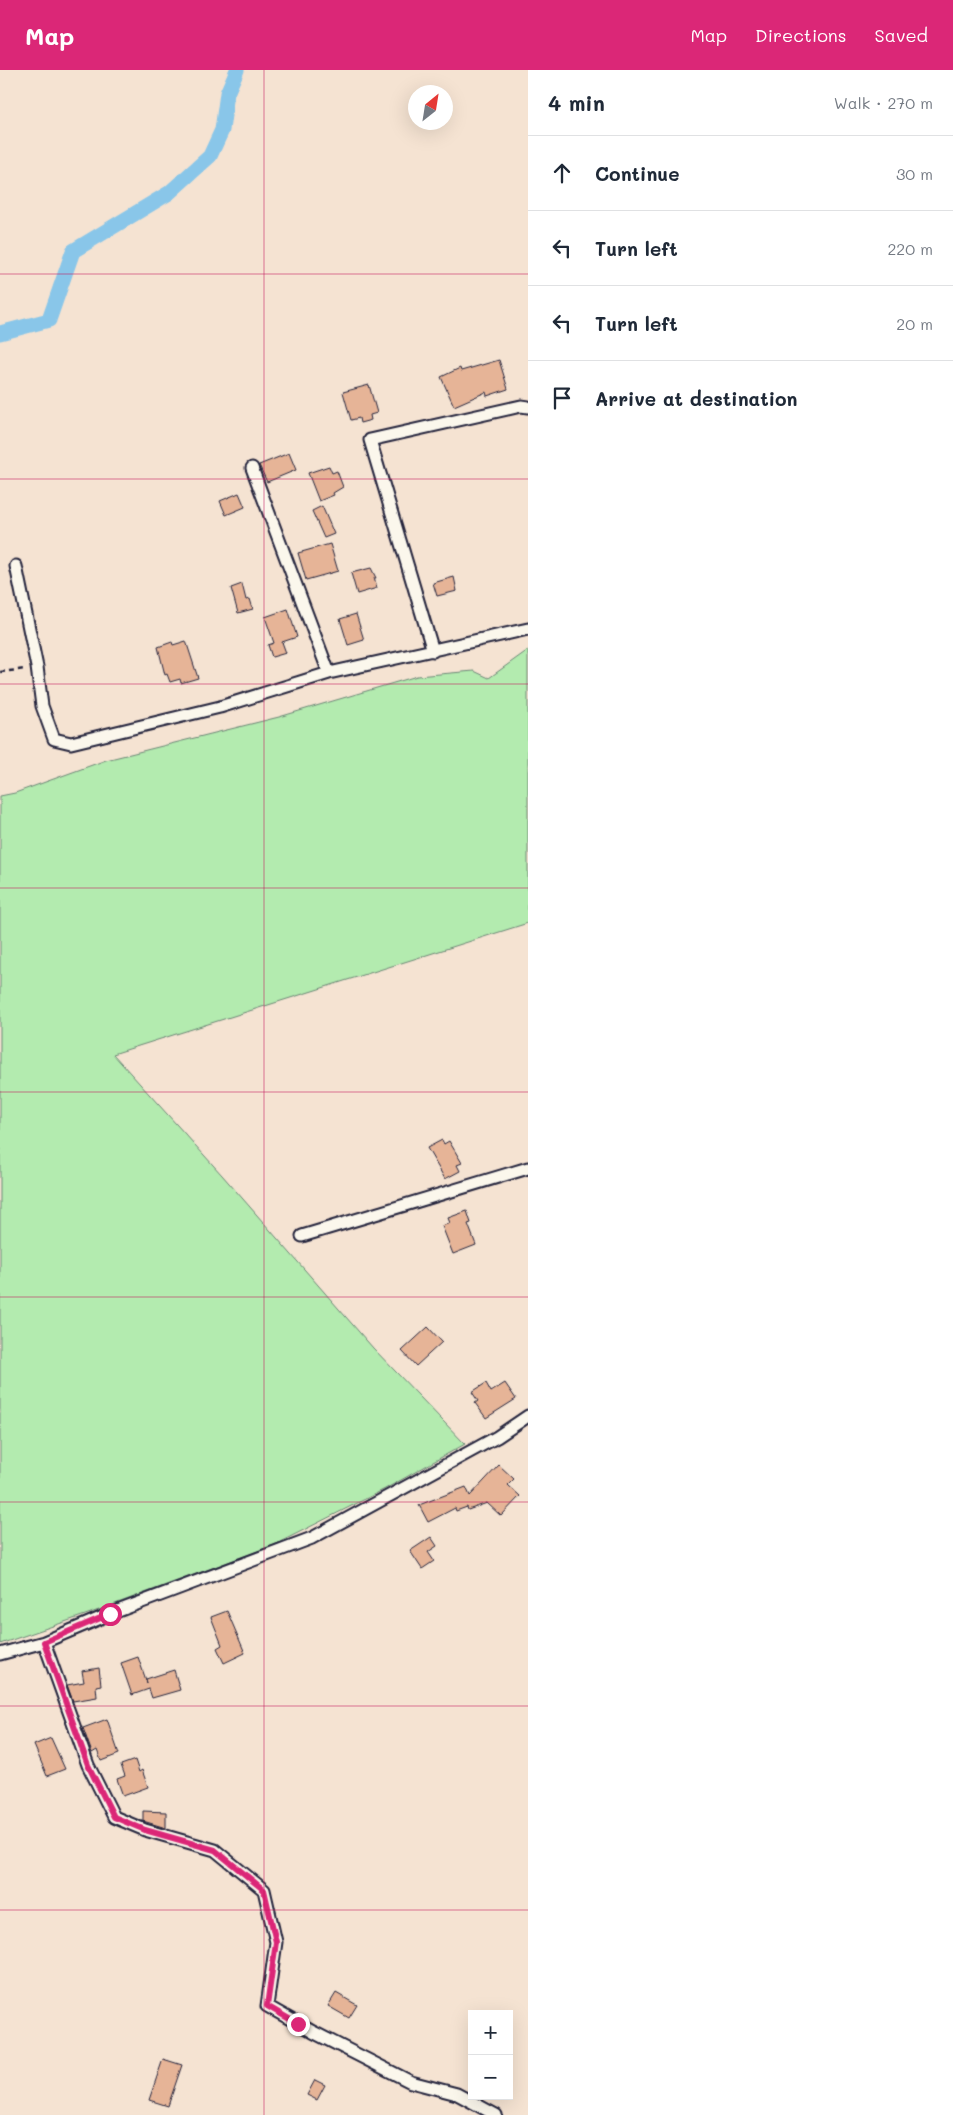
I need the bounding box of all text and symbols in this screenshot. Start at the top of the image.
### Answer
text: Map [25,20,74,51]
text: Map [690,23,727,47]
text: Directions [755,23,847,47]
text: Saved [875,23,928,47]
north arrow [408,85,453,130]
text: 4 min [548,89,605,116]
text: Walk · 270 m [834,92,933,113]
icon: ahead [548,159,576,187]
text: Continue [595,161,680,186]
text: 30 m [896,163,933,184]
icon: left [548,234,576,262]
text: Turn left [595,236,678,261]
text: 220 m [887,238,933,259]
icon: left [548,309,576,337]
text: Turn left [595,311,678,336]
text: 20 m [896,313,933,334]
icon: arrive [548,384,576,412]
text: Arrive at destination [595,386,798,411]
route start [99,1603,122,1626]
map controls [468,2010,513,2100]
button: + [468,2010,513,2055]
route end [287,2013,310,2036]
button: − [468,2055,513,2100]

